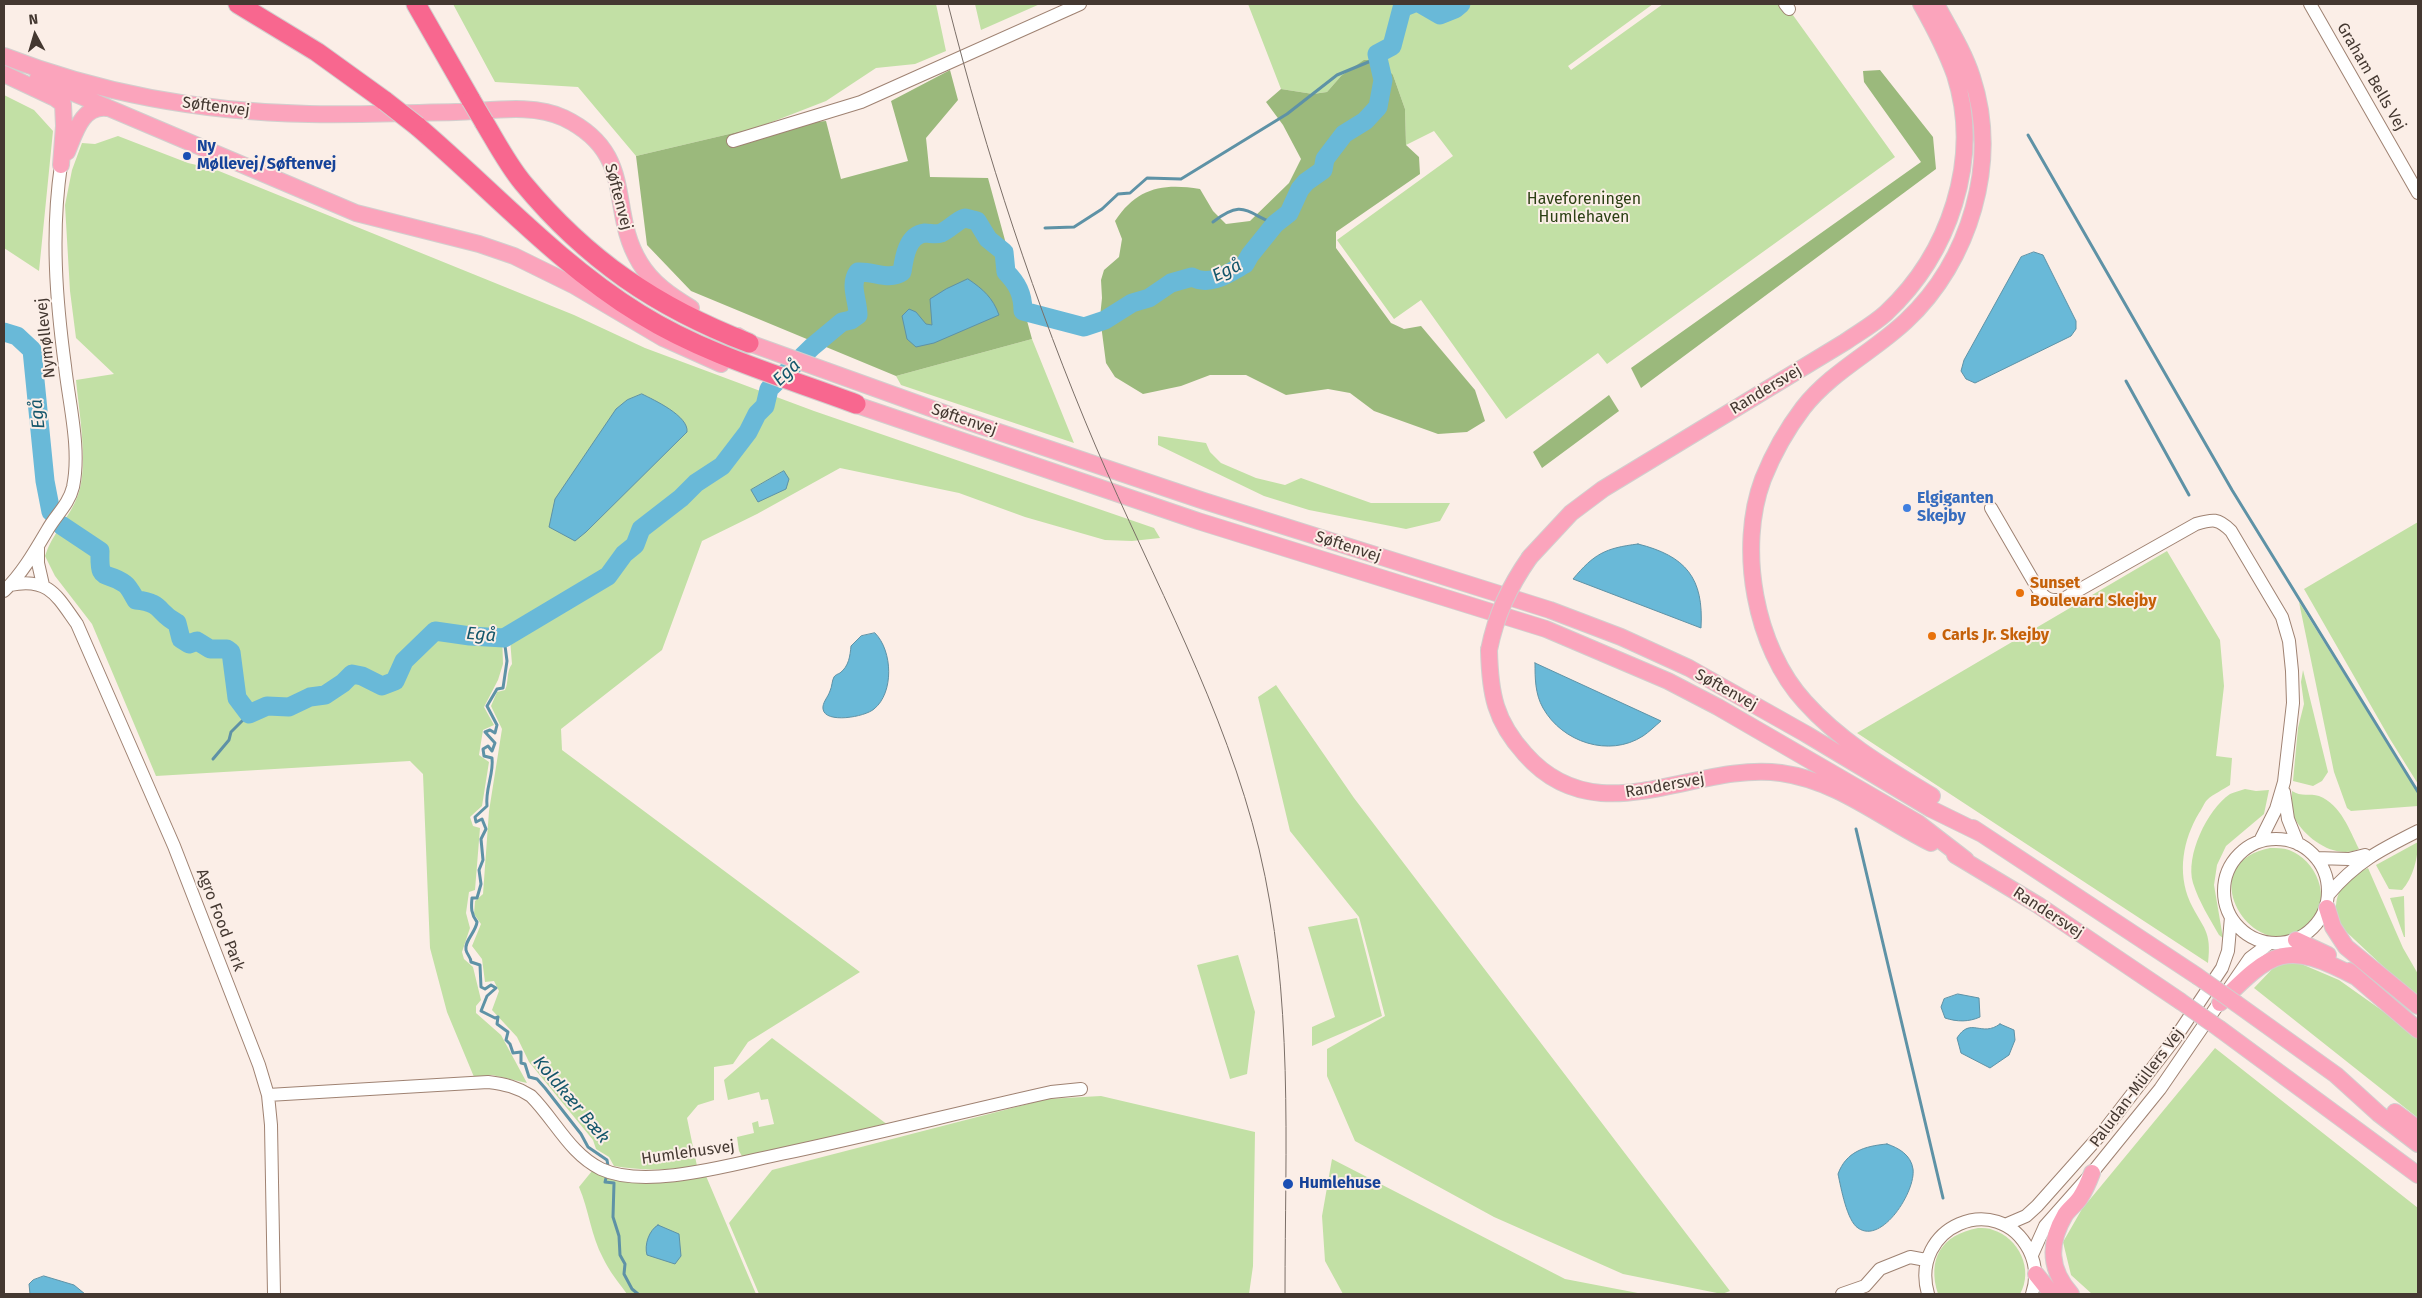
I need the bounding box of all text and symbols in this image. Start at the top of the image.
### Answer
north arrow [10,10,60,60]
text: N [28,11,39,29]
street label: Graham Bells Vej [2332,20,2410,134]
street label: Søftenvej [181,93,251,121]
place label: Ny Møllevej/Søftenvej [197,137,336,175]
marker: Ny Møllevej/Søftenvej [181,150,193,162]
street label: Søftenvej [600,162,636,232]
park label: Haveforeningen Humlehaven [1527,190,1641,228]
water label: Egå [1209,255,1245,287]
street label: Nymøllevej [32,297,60,379]
water label: Egå [769,355,805,391]
street label: Randersvej [1727,361,1805,419]
water label: Egå [26,398,50,430]
street label: Søftenvej [929,400,999,440]
place label: Elgiganten Skejby [1917,489,1994,527]
marker: Elgiganten Skejby [1901,502,1913,514]
street label: Søftenvej [1313,527,1383,567]
place label: Sunset Boulevard Skejby [2030,574,2157,612]
marker: Sunset Boulevard Skejby [2014,587,2026,599]
water label: Egå [465,623,497,647]
place label: Carls Jr. Skejby [1942,626,2049,646]
marker: Carls Jr. Skejby [1926,630,1938,642]
street label: Søftenvej [1692,665,1760,715]
street label: Randersvej [1624,770,1706,802]
street label: Agro Food Park [192,866,248,974]
street label: Randersvej [2009,883,2087,943]
street label: Paludan-Müllers Vej [2086,1025,2188,1151]
water label: Koldkær Bæk [528,1052,614,1148]
street label: Humlehusvej [640,1137,736,1169]
place label: Humlehuse [1299,1174,1381,1194]
marker: Humlehuse [1281,1177,1295,1191]

